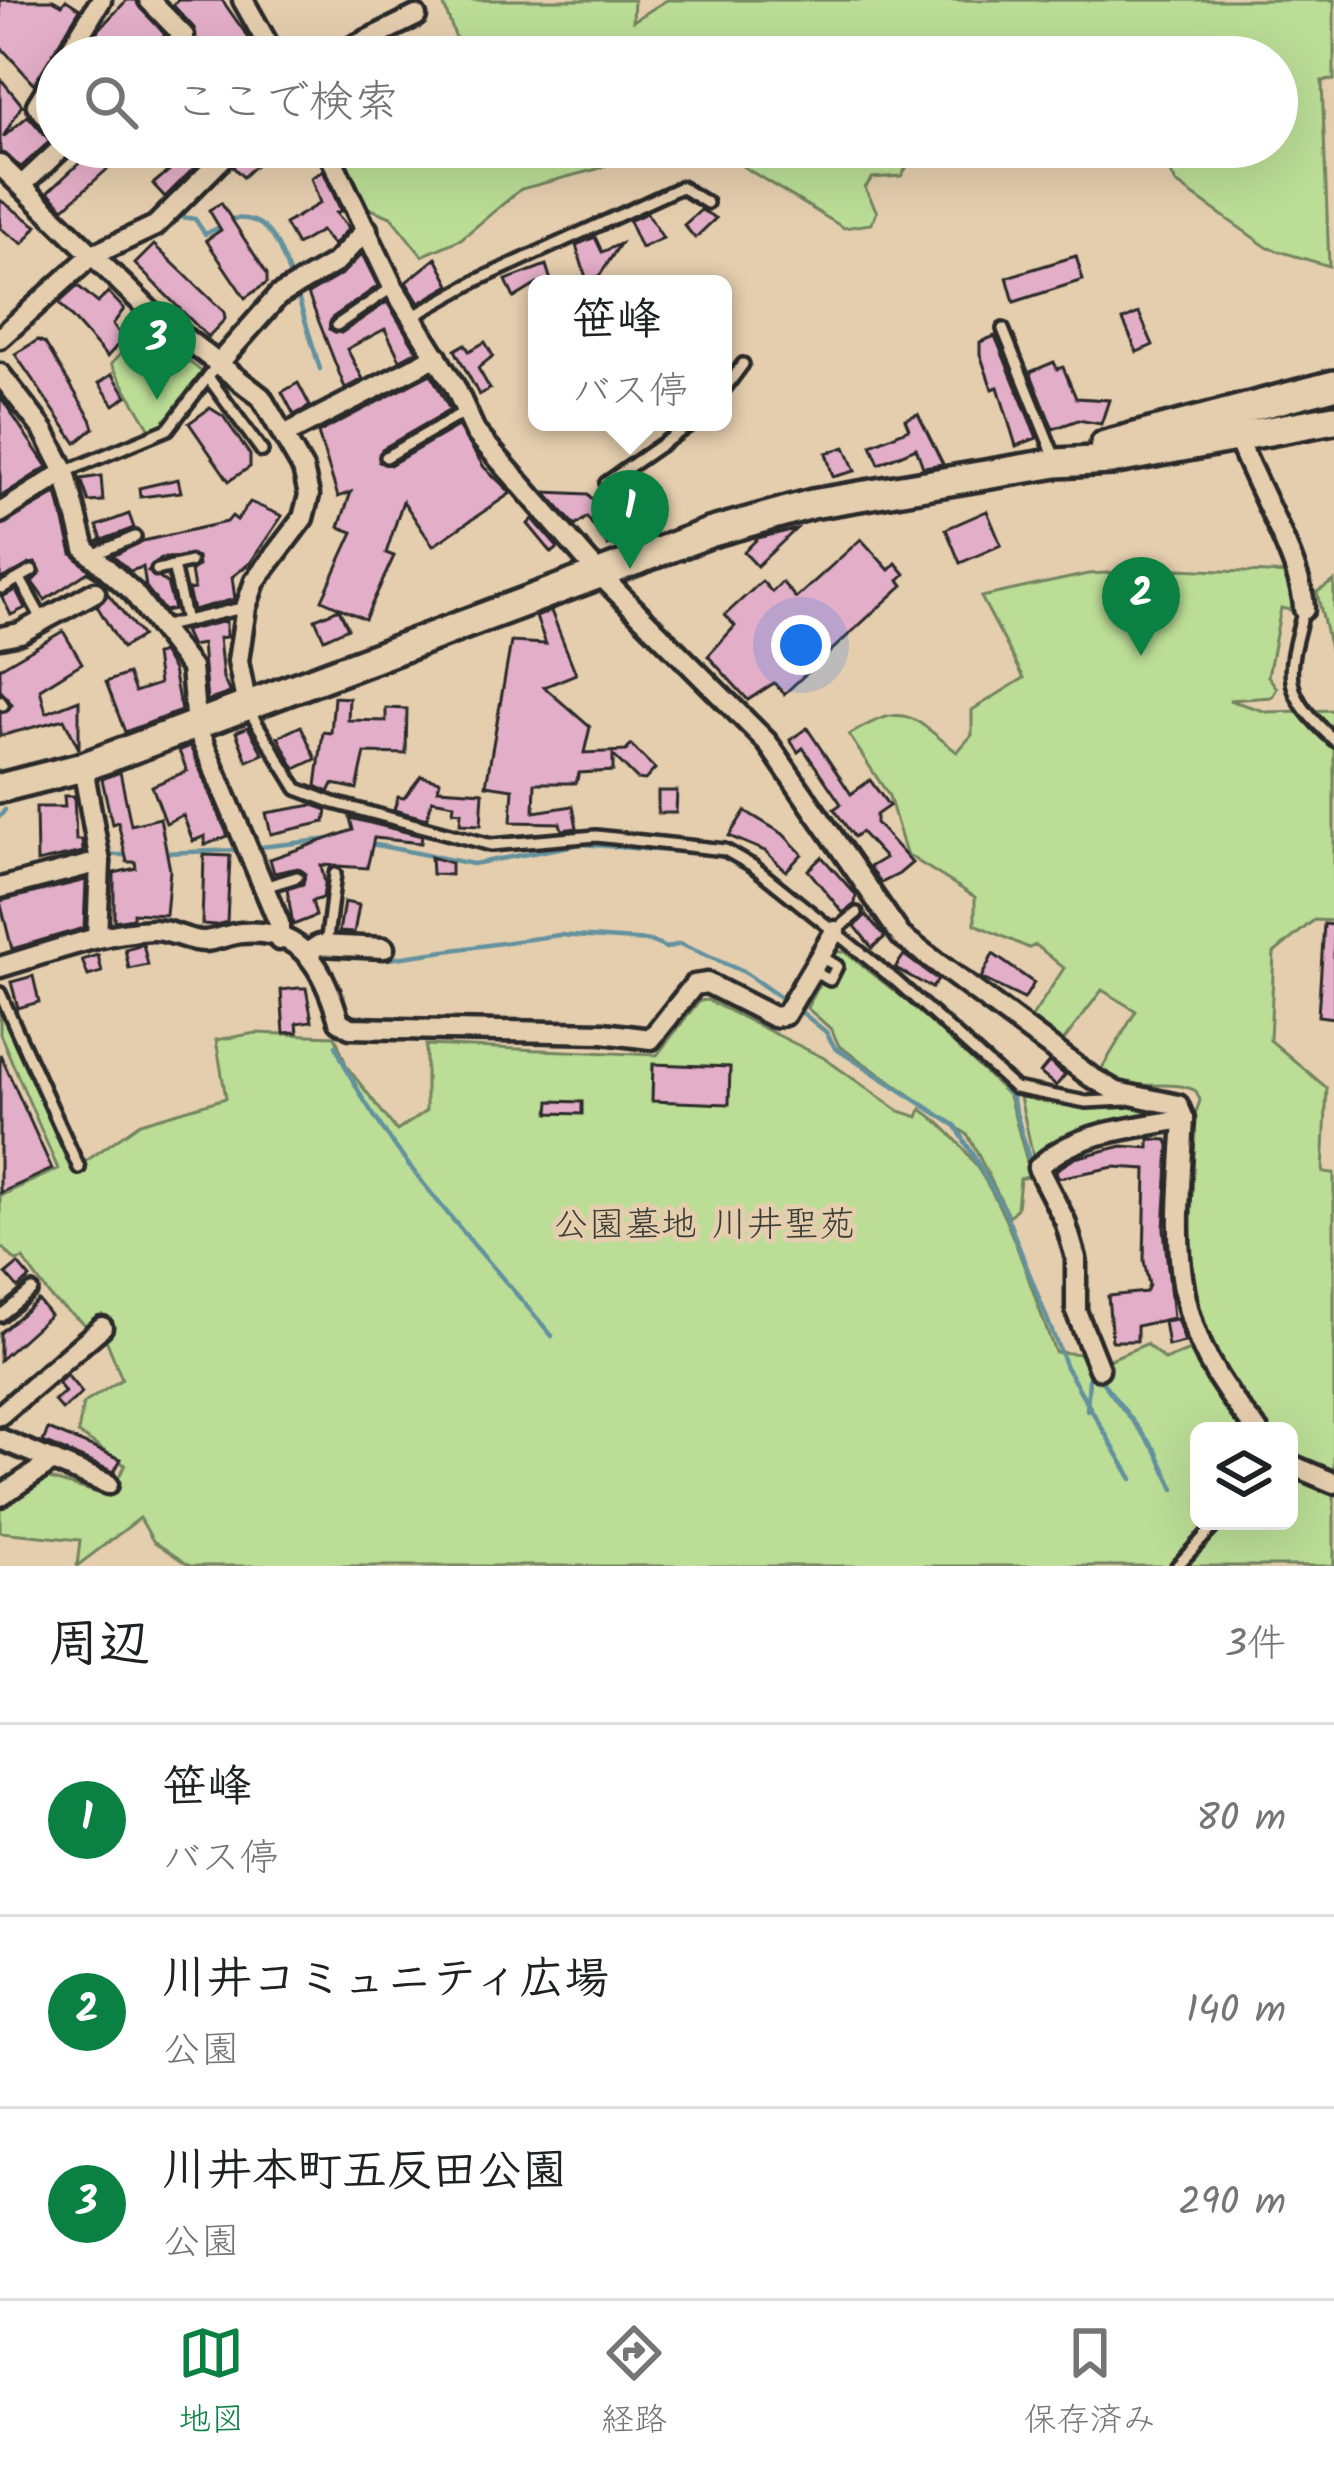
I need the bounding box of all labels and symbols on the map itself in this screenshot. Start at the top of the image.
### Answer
pin: 3 [118,301,196,400]
pin: 1 [591,470,669,569]
pin: 2 [1102,557,1180,656]
your location [771,615,831,675]
park label: 公園墓地 川井聖苑 [553,1198,855,1255]

